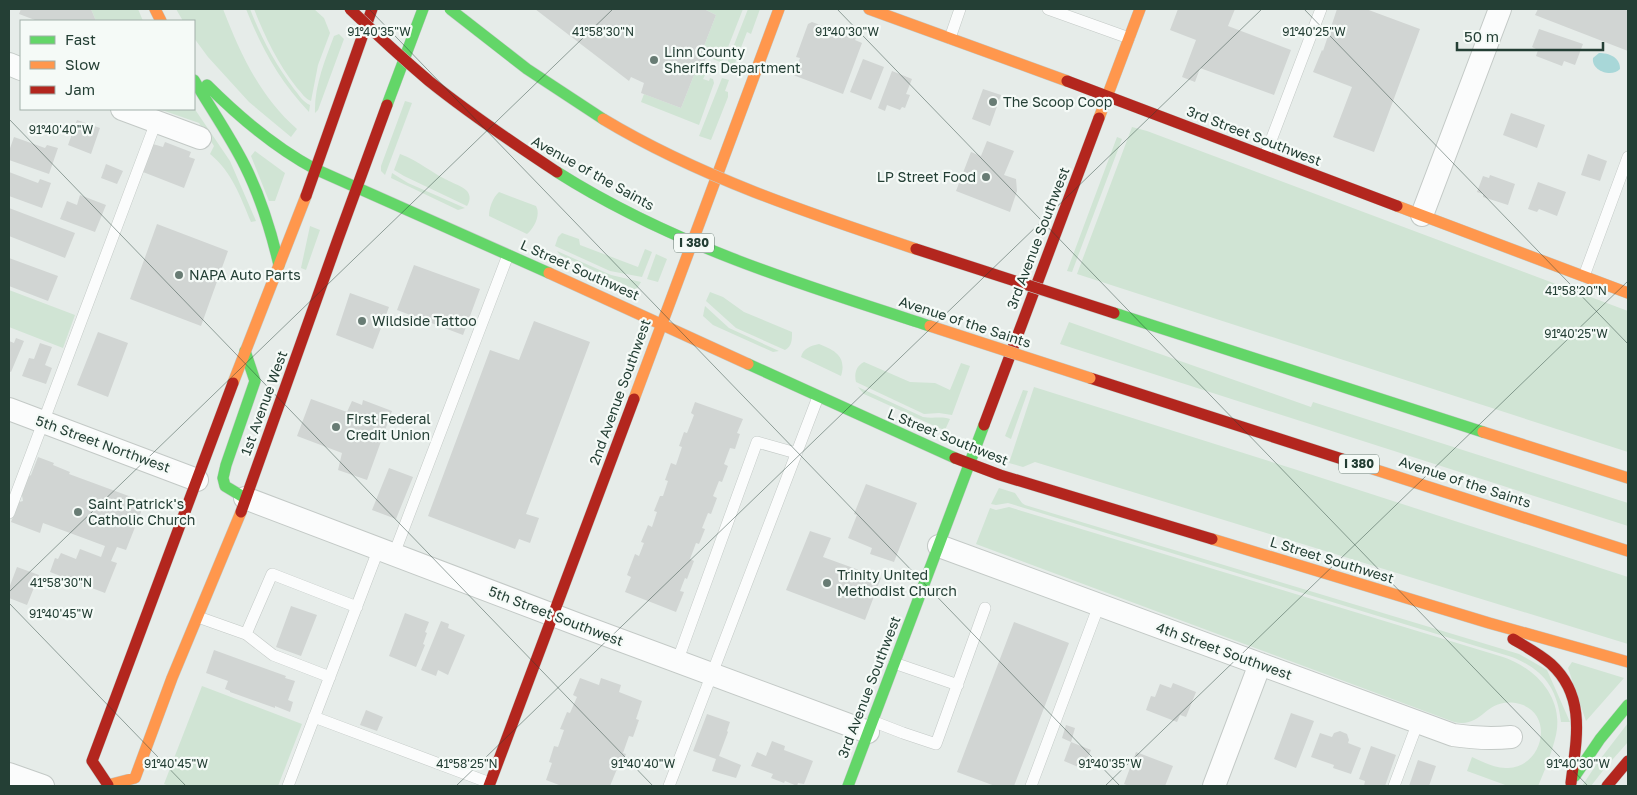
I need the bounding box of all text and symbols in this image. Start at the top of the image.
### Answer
legend [20,20,195,110]
scale bar [1457,20,1603,52]
text: 91°40'35"W [347,24,411,39]
text: 41°58'30"N [572,24,634,39]
text: 91°40'30"W [815,24,879,39]
text: 91°40'25"W [1282,24,1346,39]
text: 50 m [1464,27,1499,45]
text: Fast [65,30,96,48]
place label: Linn County Sheriffs Department [664,43,801,76]
marker: Linn County Sheriffs Department [648,54,660,66]
text: Slow [65,55,100,73]
text: Jam [65,80,95,98]
place label: The Scoop Coop [1003,93,1112,110]
marker: The Scoop Coop [987,96,999,108]
street label: 3rd Street Southwest [1184,102,1324,169]
text: 91°40'40"W [29,122,94,137]
street label: Avenue of the Saints [529,132,658,213]
street label: 3rd Avenue Southwest [1003,164,1072,311]
place label: LP Street Food [877,168,976,185]
marker: LP Street Food [980,171,992,183]
road number: I 380 [674,234,714,252]
street label: L Street Southwest [518,236,642,303]
place label: NAPA Auto Parts [189,266,301,283]
marker: NAPA Auto Parts [173,269,185,281]
text: 41°58'20"N [1545,283,1607,298]
street label: Avenue of the Saints [897,292,1033,351]
place label: Wildside Tattoo [372,312,477,329]
marker: Wildside Tattoo [356,315,368,327]
street label: 2nd Avenue Southwest [585,317,654,467]
text: 91°40'25"W [1544,326,1608,341]
street label: 1st Avenue West [237,348,290,458]
street label: L Street Southwest [885,405,1011,469]
place label: First Federal Credit Union [346,410,431,443]
street label: 5th Street Northwest [34,411,173,476]
marker: First Federal Credit Union [330,421,342,433]
street label: Avenue of the Saints [1397,452,1533,511]
road number: I 380 [1339,454,1379,474]
place label: Saint Patrick's Catholic Church [88,495,195,528]
marker: Saint Patrick's Catholic Church [72,506,84,518]
street label: L Street Southwest [1268,533,1396,586]
place label: Trinity United Methodist Church [837,566,957,599]
text: 41°58'30"N [30,575,92,590]
marker: Trinity United Methodist Church [821,577,833,589]
street label: 5th Street Southwest [486,582,626,649]
text: 91°40'45"W [29,606,93,621]
street label: 3rd Avenue Southwest [834,613,903,760]
street label: 4th Street Southwest [1154,618,1294,683]
text: 91°40'45"W [144,756,208,771]
text: 41°58'25"N [436,756,498,771]
text: 91°40'40"W [611,756,676,771]
text: 91°40'35"W [1078,756,1142,771]
text: 91°40'30"W [1546,756,1610,771]

